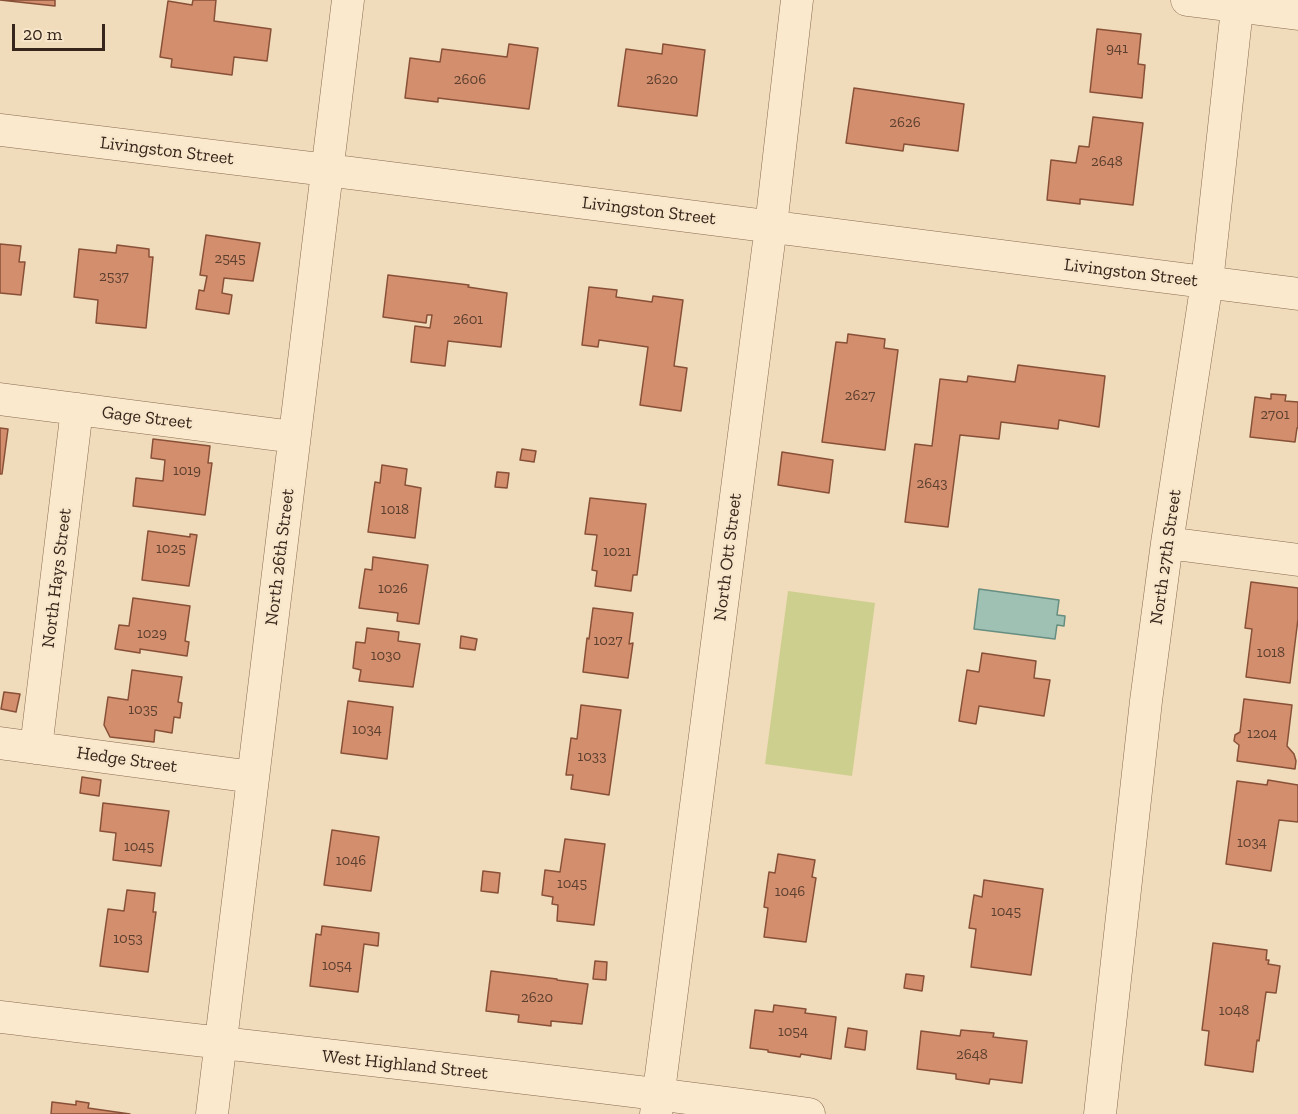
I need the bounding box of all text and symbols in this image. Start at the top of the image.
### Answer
scale bar [15,12,108,50]
text: 20 m [23,23,62,45]
house number: 941 [1106,40,1128,58]
house number: 2606 [454,71,486,89]
house number: 2620 [646,71,678,89]
house number: 2626 [889,114,921,132]
street label: Livingston Street [99,132,235,170]
house number: 2648 [1091,153,1123,171]
street label: Livingston Street [581,192,717,230]
house number: 2545 [214,250,246,268]
street label: Livingston Street [1063,254,1199,292]
house number: 2537 [99,268,129,286]
house number: 2601 [453,311,483,329]
house number: 2627 [845,387,875,405]
street label: Gage Street [101,402,193,434]
house number: 2701 [1260,406,1290,424]
house number: 1019 [173,462,201,480]
house number: 2643 [916,475,948,493]
street label: North 26th Street [261,487,299,627]
street label: North 27th Street [1146,488,1186,626]
street label: North Ott Street [709,492,747,622]
house number: 1018 [381,501,409,519]
street label: North Hays Street [38,507,76,649]
house number: 1025 [156,540,186,558]
house number: 1021 [603,543,631,561]
house number: 1026 [378,580,408,598]
house number: 1029 [137,625,167,643]
house number: 1027 [593,632,623,650]
house number: 1018 [1257,644,1285,662]
house number: 1030 [371,647,401,665]
house number: 1035 [128,701,158,719]
house number: 1034 [352,721,382,739]
house number: 1204 [1247,725,1277,743]
street label: Hedge Street [75,742,179,778]
house number: 1033 [577,748,607,766]
house number: 1034 [1237,834,1267,852]
house number: 1045 [124,838,154,856]
house number: 1046 [336,852,366,870]
house number: 1045 [557,875,587,893]
house number: 1046 [775,883,805,901]
house number: 1045 [991,903,1021,921]
house number: 1053 [113,930,143,948]
house number: 1054 [322,957,352,975]
house number: 2620 [521,989,553,1007]
house number: 1048 [1219,1002,1249,1020]
house number: 1054 [778,1023,808,1041]
street label: West Highland Street [321,1046,489,1084]
house number: 2648 [956,1046,988,1064]

